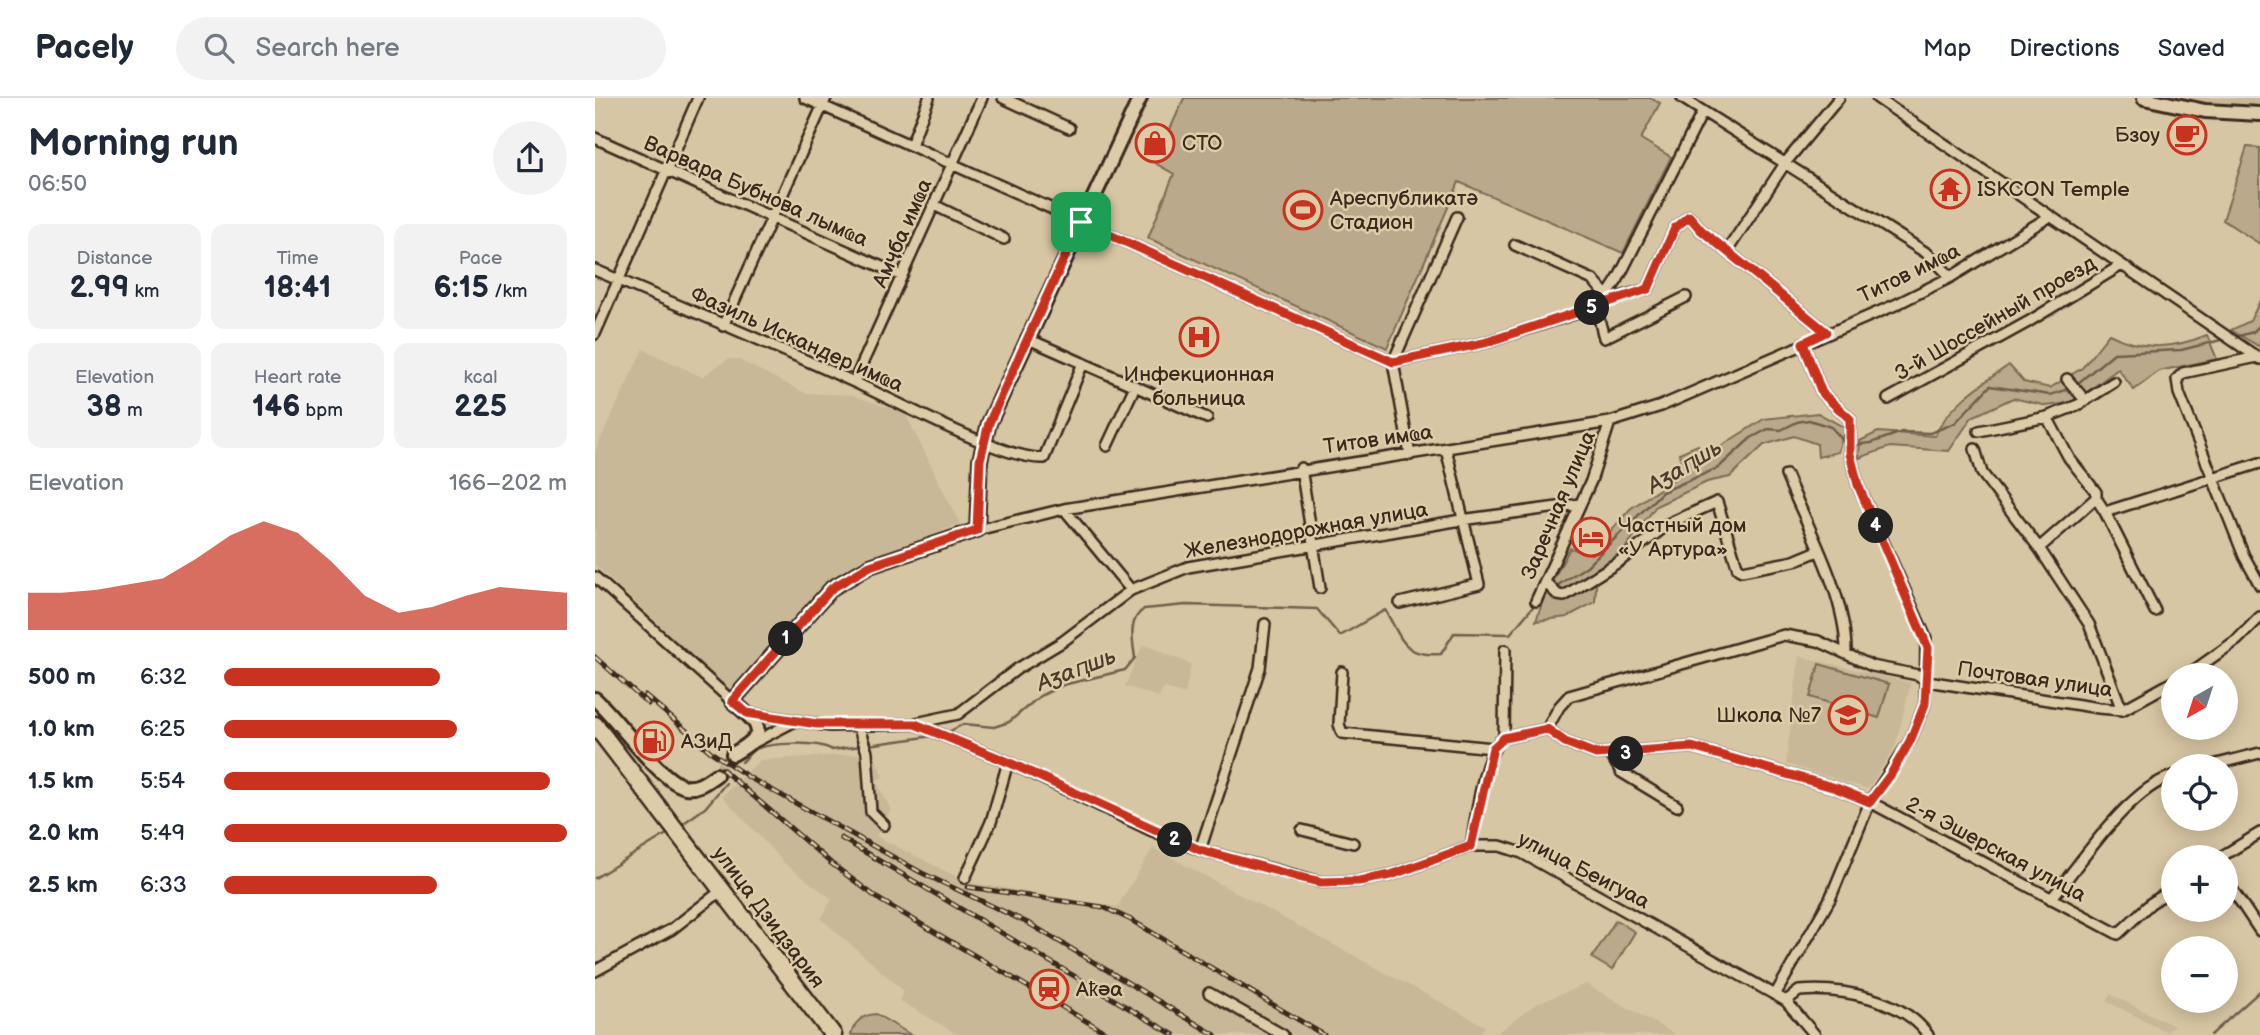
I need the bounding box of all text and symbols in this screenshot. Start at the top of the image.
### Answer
search box [176,17,666,80]
text: Pacely [35,28,134,68]
icon: search [200,29,238,67]
text: Search here [256,33,400,64]
text: Map [1923,34,1971,63]
text: Directions [2009,34,2120,63]
text: Saved [2158,34,2225,63]
cafe icon: Бзоу [2166,114,2208,156]
text: Morning run [28,121,239,166]
button: share [493,121,567,195]
shop icon: СТО [1134,122,1176,164]
place label: Бзоу [2115,123,2160,148]
street label: Варвара Бубнова лымҩа [640,131,872,252]
place label: СТО [1182,131,1222,156]
temple icon: ISKCON Temple [1929,168,1971,210]
text: 06:50 [28,170,87,198]
street label: Амҷба имҩа [867,175,938,292]
place label: ISKCON Temple [1977,177,2130,202]
place label: Ареспубликатә Стадион [1329,186,1479,235]
sports icon: Ареспубликатә Стадион [1282,189,1324,231]
pin [1051,192,1111,252]
icon: arrive [1062,203,1100,241]
street label: Титов имҩа [1854,238,1965,309]
text: Distance [77,247,152,270]
text: Time [276,247,319,270]
text: Pace [459,247,502,270]
street label: 3-й Шоссейный проезд [1890,250,2100,386]
text: 2.99 [70,270,129,306]
text: 18:41 [264,270,331,306]
text: 6:15 [433,270,489,306]
text: km [129,280,159,303]
text: /km [489,280,528,303]
street label: Фазиль Искандер имҩа [687,281,908,398]
pin: 5 [1574,290,1609,326]
text: 5 [1586,296,1597,319]
hospital icon: Инфекционная больница [1178,316,1220,358]
place label: Инфекционная больница [1124,362,1274,411]
text: Elevation [75,366,154,389]
text: Heart rate [254,366,341,389]
text: kcal [463,366,498,389]
text: 38 [86,389,122,425]
text: 146 [252,389,300,425]
text: 225 [454,389,507,425]
text: m [122,399,143,422]
text: bpm [300,399,343,422]
street label: Титов имҩа [1322,419,1435,460]
street label: Заречная улица [1516,427,1601,583]
water label: Аӡаԥшь [1640,434,1727,501]
text: Elevation [28,469,124,497]
text: 166–202 m [449,469,567,497]
street label: Железнодорожная улица [1182,497,1430,564]
pin: 4 [1859,508,1893,544]
place label: Частный дом «У Артура» [1618,513,1747,562]
text: 4 [1870,514,1881,537]
hotel icon: Частный дом «У Артура» [1570,516,1612,558]
pin: 1 [769,622,803,656]
text: 1 [782,627,790,650]
water label: Аӡаԥшь [1031,642,1120,699]
street label: Почтовая улица [1956,656,2115,703]
text: 500 m [28,663,96,691]
text: 6:32 [140,663,186,691]
north arrow [2161,663,2238,740]
map controls [2161,663,2238,1013]
school or university icon: Школа №7 [1827,694,1869,736]
place label: Школа №7 [1716,703,1822,728]
text: 1.0 km [28,715,95,743]
text: 6:25 [140,715,185,743]
fuel station icon: АЗиД [633,720,675,762]
place label: АЗиД [680,729,733,754]
pin: 3 [1609,736,1643,772]
text: 3 [1620,742,1631,765]
button: locate [2161,754,2238,831]
text: 1.5 km [28,767,94,795]
text: 5:54 [140,767,185,795]
street label: 2-я Эшерская улица [1901,791,2091,908]
text: 2.0 km [28,819,99,847]
text: 5:49 [140,819,185,847]
pin: 2 [1157,822,1193,858]
street label: улица Беигуаа [1514,827,1654,915]
text: 2 [1169,828,1180,851]
street label: улица Дзидзария [707,842,830,993]
button: + [2161,845,2238,922]
text: 2.5 km [28,871,98,899]
text: 6:33 [140,871,187,899]
button: − [2161,936,2238,1013]
station icon: Аҟəа [1028,968,1070,1010]
place label: Аҟəа [1075,977,1123,1002]

